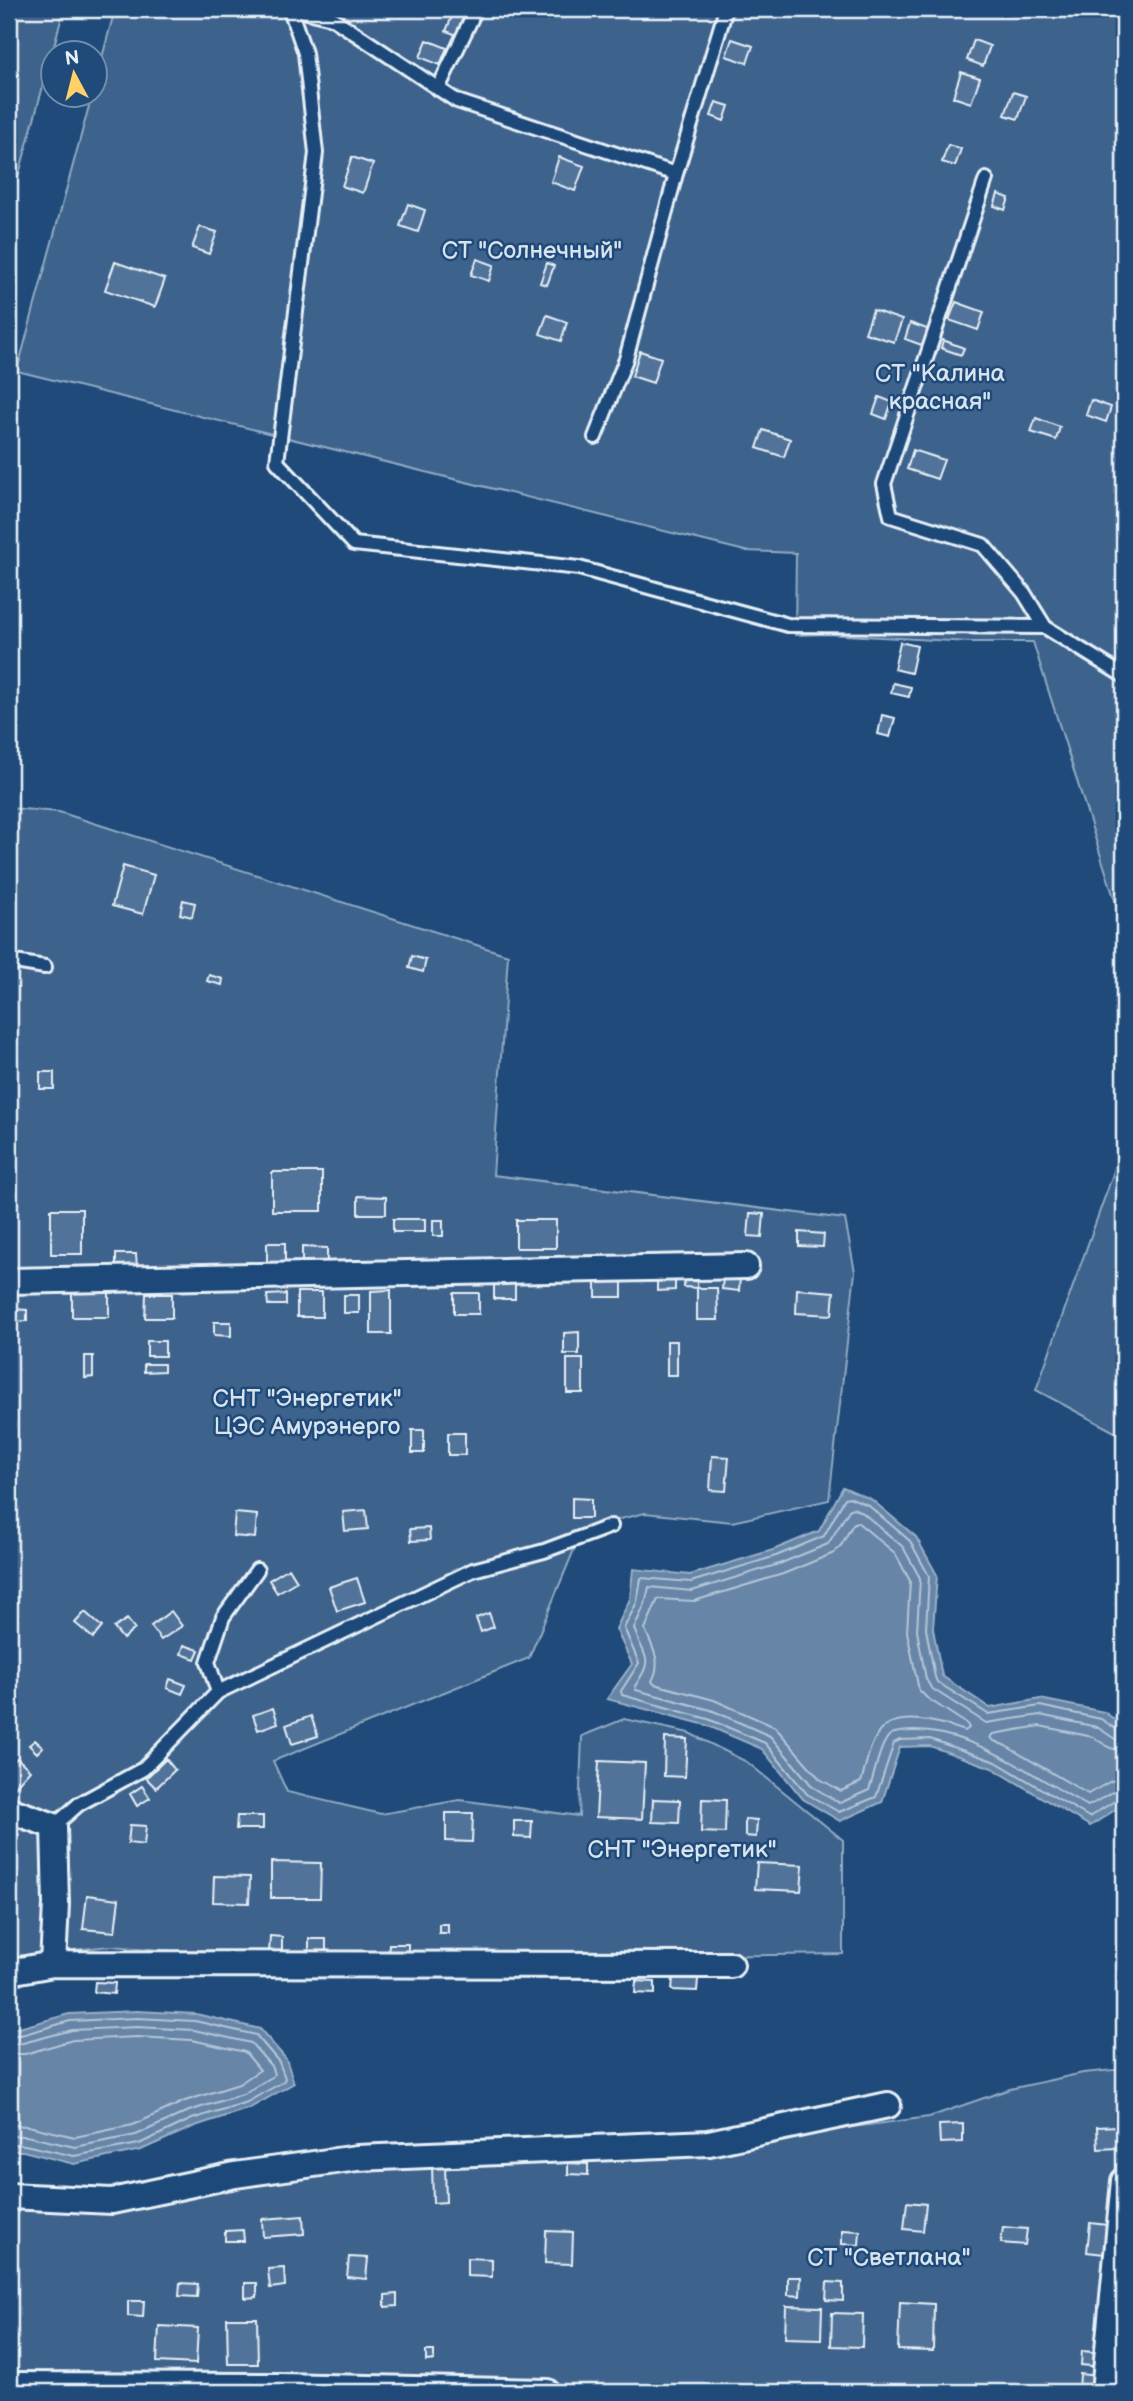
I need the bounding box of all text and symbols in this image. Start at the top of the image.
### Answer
north arrow [38,38,108,108]
text: N [64,46,81,71]
park label: СТ "Солнечный" [442,236,622,265]
park label: СТ "Калина красная" [875,359,1005,416]
park label: СНТ "Энергетик" ЦЭС Амурэнерго [212,1384,402,1441]
park label: СНТ "Энергетик" [587,1835,777,1864]
park label: СТ "Светлана" [807,2243,971,2272]

